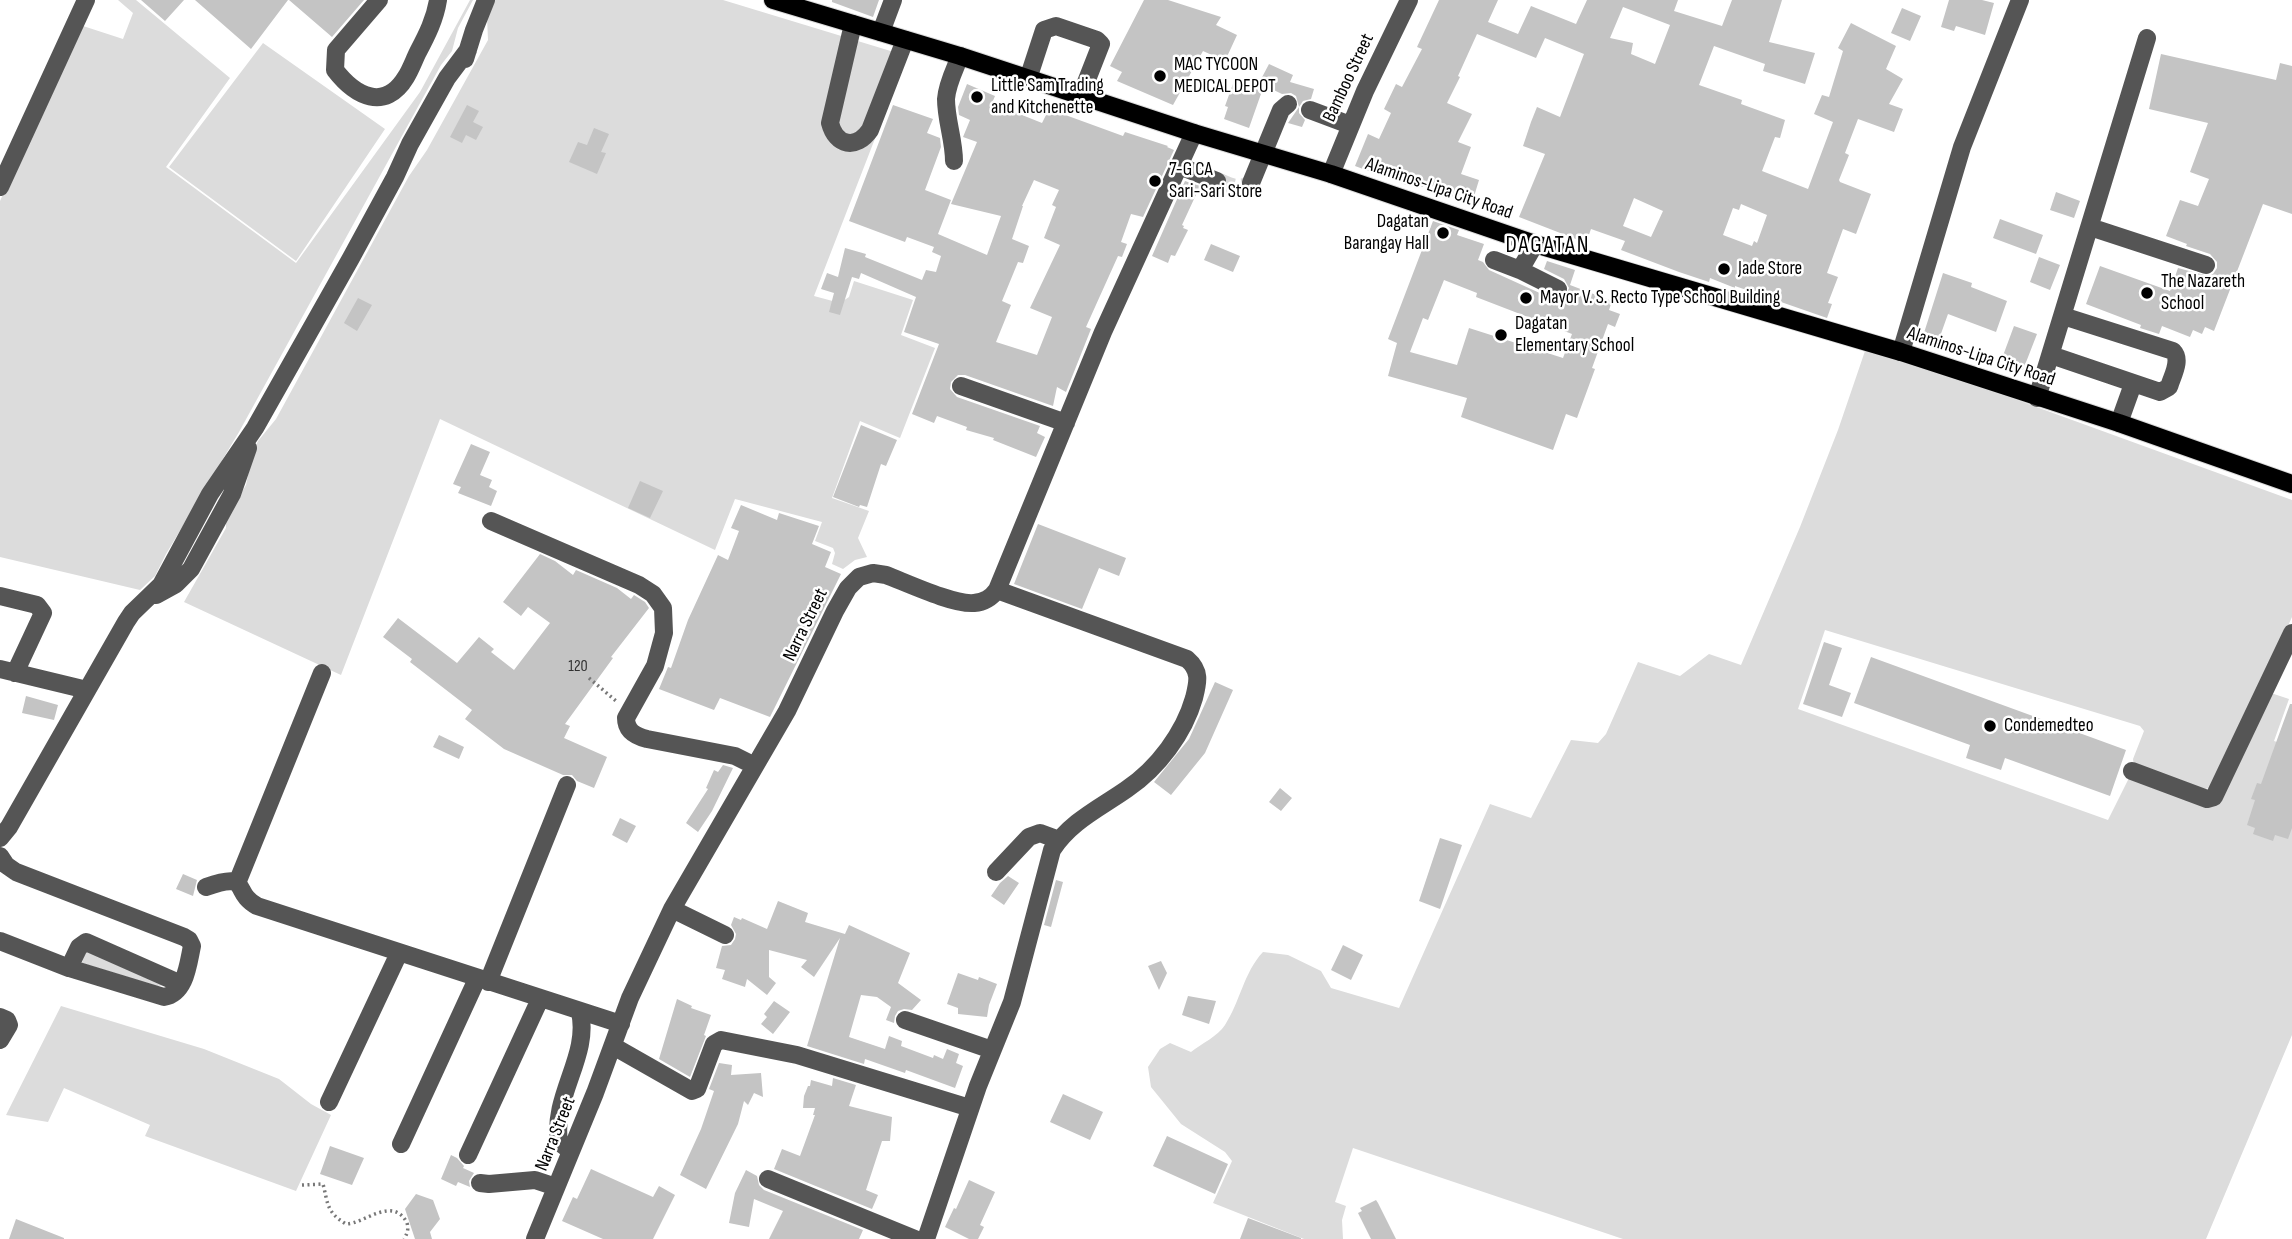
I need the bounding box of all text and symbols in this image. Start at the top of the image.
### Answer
street label: Bamboo Street [1319,30,1379,126]
place label: MAC TYCOON MEDICAL DEPOT [1174,54,1276,98]
marker: MAC TYCOON MEDICAL DEPOT [1152,68,1168,84]
place label: Little Sam Trading and Kitchenette [991,75,1104,119]
marker: Little Sam Trading and Kitchenette [969,89,985,105]
street label: Alaminos-Lipa City Road [1362,153,1516,225]
place label: 7-G CA Sari-Sari Store [1169,159,1262,203]
marker: 7-G CA Sari-Sari Store [1147,173,1163,189]
place label: Dagatan Barangay Hall [1344,211,1429,255]
marker: Dagatan Barangay Hall [1435,225,1451,241]
district label: DAGATAN [1506,232,1590,260]
place label: Jade Store [1738,258,1802,280]
marker: Jade Store [1716,261,1732,277]
place label: The Nazareth School [2161,271,2245,315]
marker: The Nazareth School [2139,285,2155,301]
place label: Mayor V. S. Recto Type School Building [1540,287,1780,309]
marker: Mayor V. S. Recto Type School Building [1518,290,1534,306]
place label: Dagatan Elementary School [1515,313,1634,357]
street label: Alaminos-Lipa City Road [1904,322,2058,392]
marker: Dagatan Elementary School [1493,327,1509,343]
street label: Narra Street [779,585,833,665]
house number: 120 [568,657,588,677]
place label: Condemedteo [2004,715,2094,737]
marker: Condemedteo [1982,718,1998,734]
street label: Narra Street [531,1094,581,1174]

